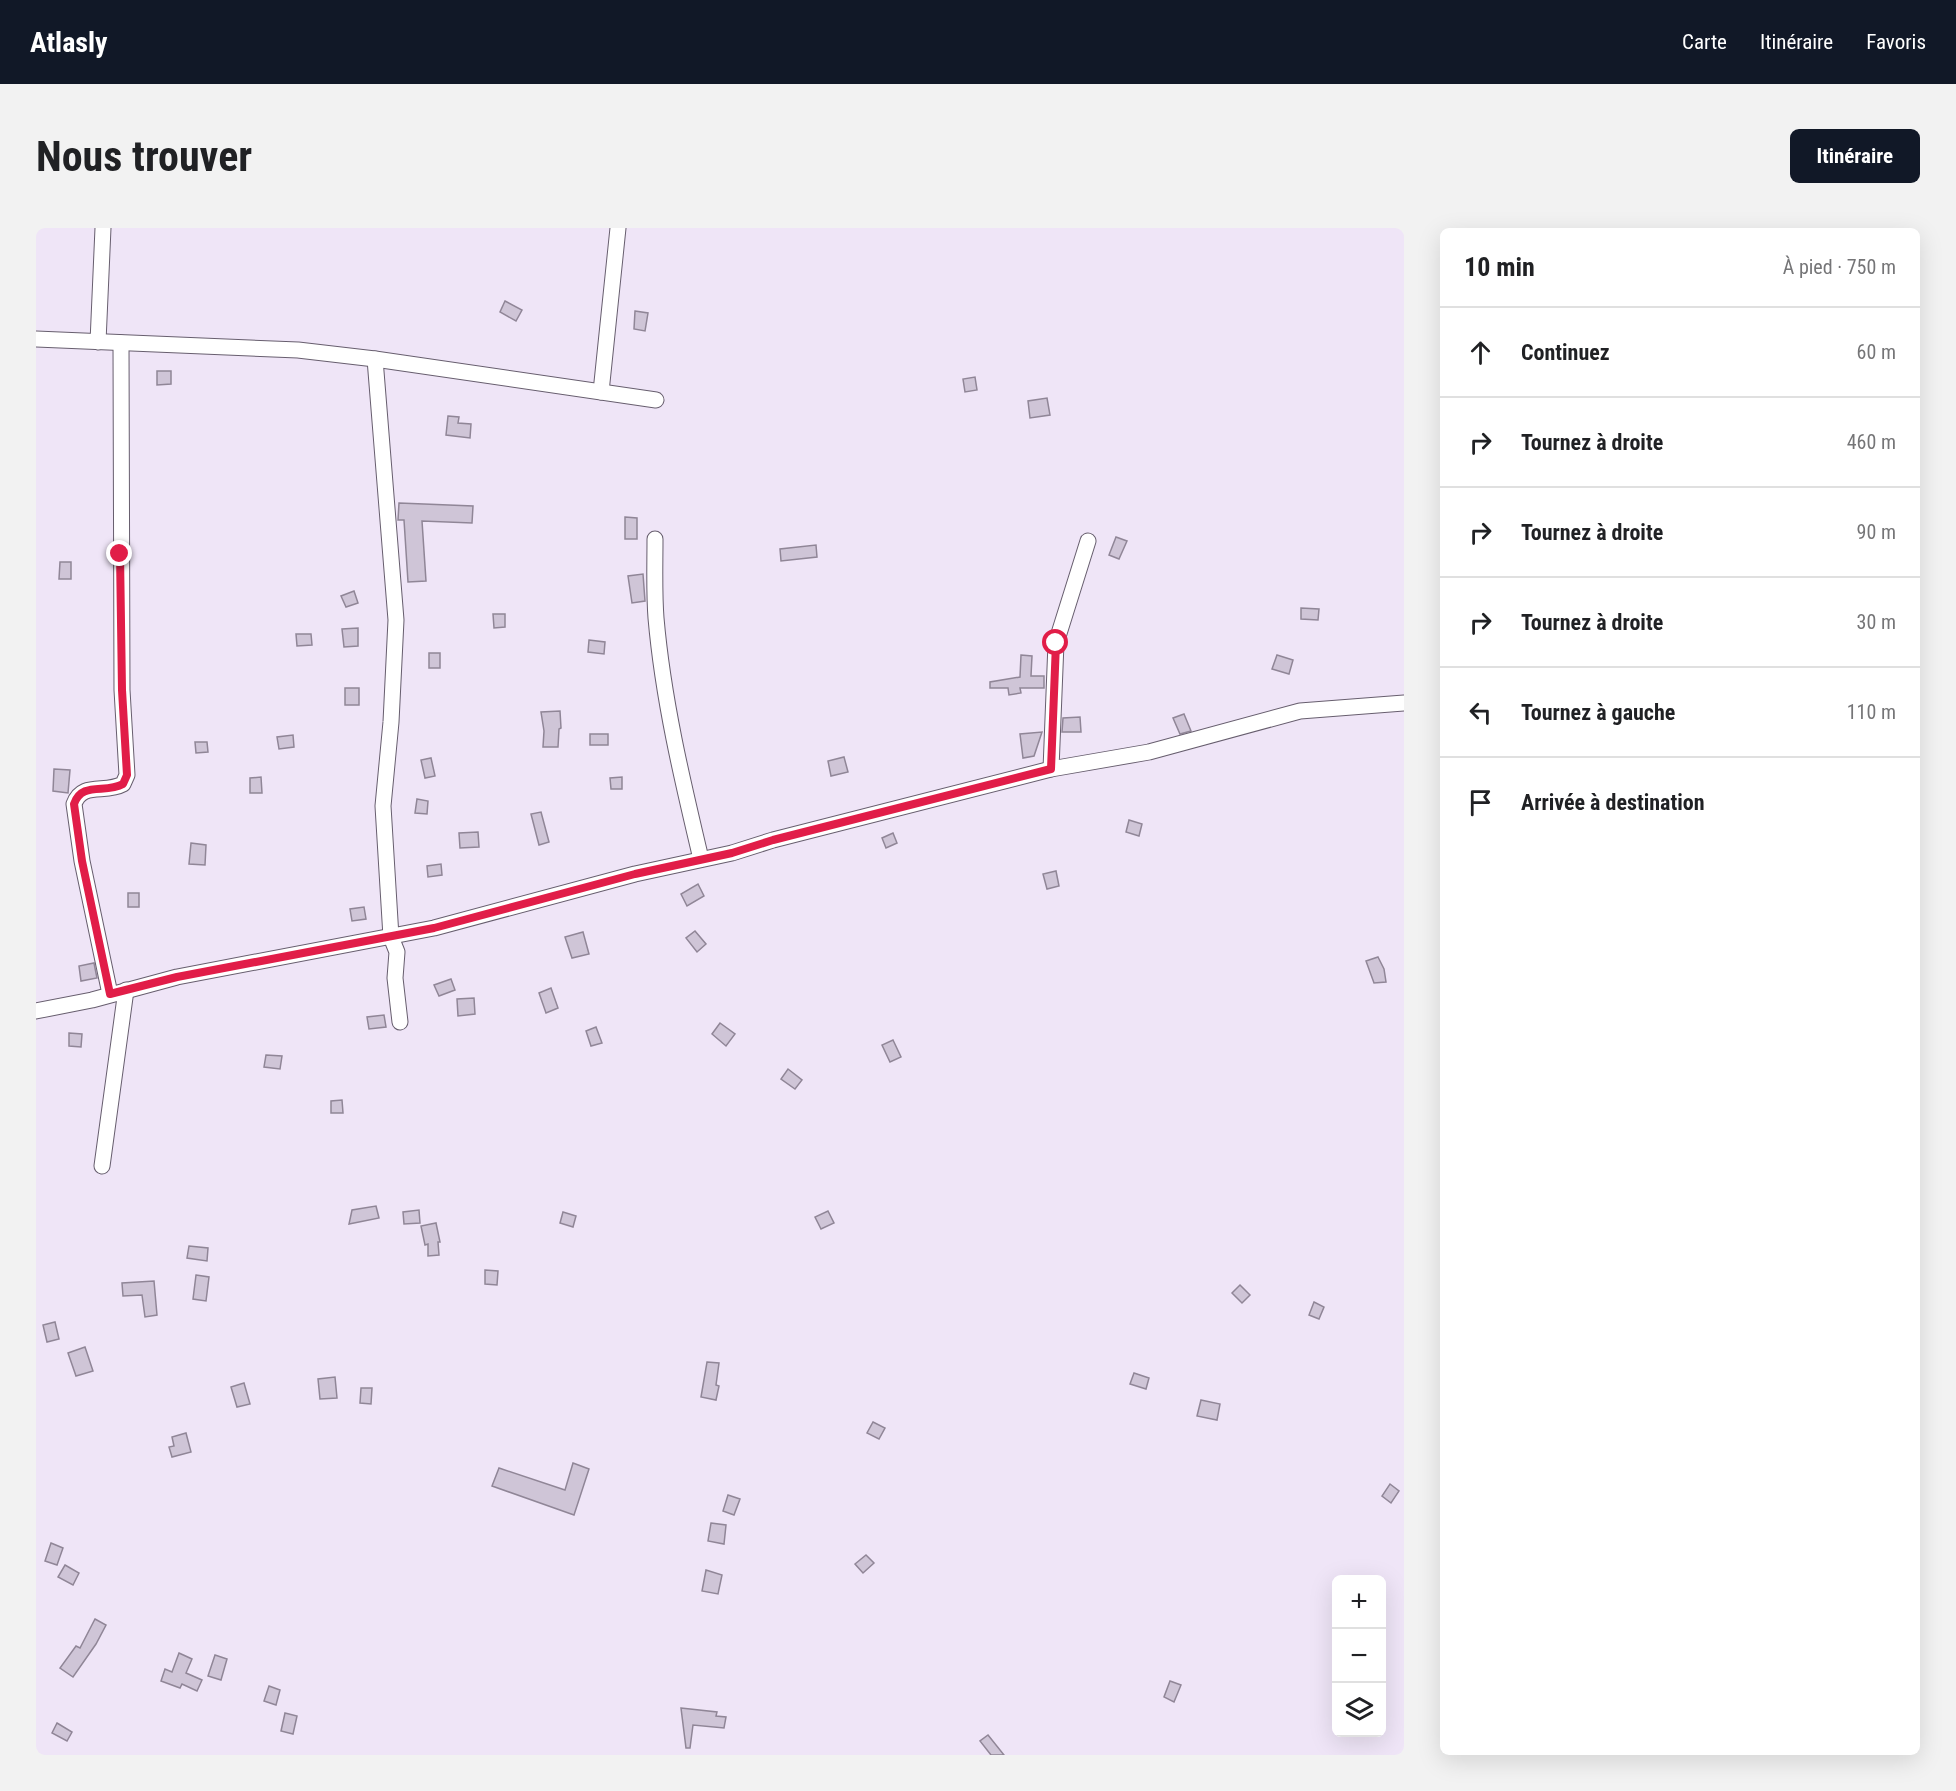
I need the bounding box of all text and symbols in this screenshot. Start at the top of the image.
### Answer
text: Atlasly [30,26,108,59]
text: Carte [1682,30,1727,54]
text: Itinéraire [1760,30,1833,54]
text: Favoris [1866,30,1926,54]
button: Itinéraire [1790,129,1920,183]
text: Nous trouver [36,132,252,181]
text: 10 min [1464,252,1535,282]
text: À pied · 750 m [1783,255,1896,279]
icon: ahead [1464,336,1497,369]
text: Continuez [1521,340,1610,365]
text: 60 m [1857,340,1896,364]
icon: right [1464,426,1497,459]
text: Tournez à droite [1521,430,1663,455]
text: 460 m [1847,430,1896,454]
icon: right [1464,516,1497,549]
text: Tournez à droite [1521,520,1663,545]
text: 90 m [1857,520,1896,544]
route end [106,540,132,566]
icon: right [1464,606,1497,639]
text: Tournez à droite [1521,610,1663,635]
text: 30 m [1857,610,1896,634]
route start [1042,629,1068,655]
icon: left [1464,696,1497,729]
text: Tournez à gauche [1521,700,1675,725]
text: 110 m [1847,700,1896,724]
icon: arrive [1464,786,1497,819]
text: Arrivée à destination [1521,790,1705,815]
map controls [1332,1575,1386,1737]
button: + [1332,1575,1386,1629]
button: − [1332,1629,1386,1683]
button: layers [1332,1683,1386,1737]

